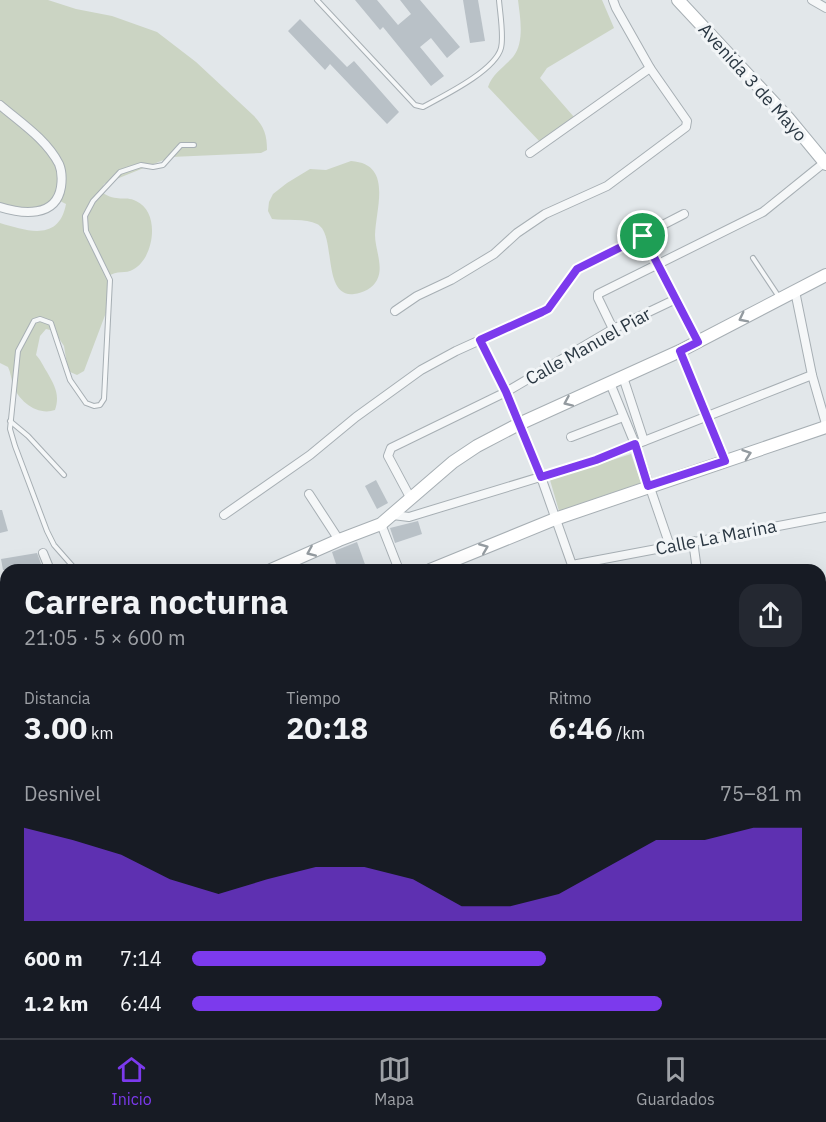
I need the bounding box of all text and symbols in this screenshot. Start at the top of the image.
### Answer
street label: Avenida 3 de Mayo [694,18,812,146]
pin [617,210,668,261]
icon: arrive [626,219,659,252]
street label: Calle Manuel Piar [521,302,655,390]
one-way arrow [739,311,750,322]
one-way arrow [563,395,574,407]
one-way arrow [741,449,752,461]
street label: Calle La Marina [654,514,779,560]
one-way arrow [478,543,489,555]
one-way arrow [307,544,318,556]
text: Carrera nocturna [24,580,288,623]
button: share [739,584,802,647]
text: 21:05 · 5 × 600 m [24,624,185,651]
text: Distancia [24,688,90,708]
text: Tiempo [286,688,340,708]
text: Ritmo [549,688,591,708]
text: 3.00 [24,708,87,747]
text: 20:18 [286,708,368,747]
text: 6:46 [549,708,613,747]
text: km [87,723,114,743]
text: /km [613,723,645,743]
text: Desnivel [24,780,101,807]
text: 75–81 m [720,780,802,807]
text: 600 m [24,945,83,972]
text: 7:14 [120,945,162,972]
text: 1.2 km [24,990,88,1017]
text: 6:44 [120,990,162,1017]
tab: Inicio [111,1053,152,1109]
tab: Mapa [374,1053,414,1109]
tab: Guardados [636,1053,715,1109]

